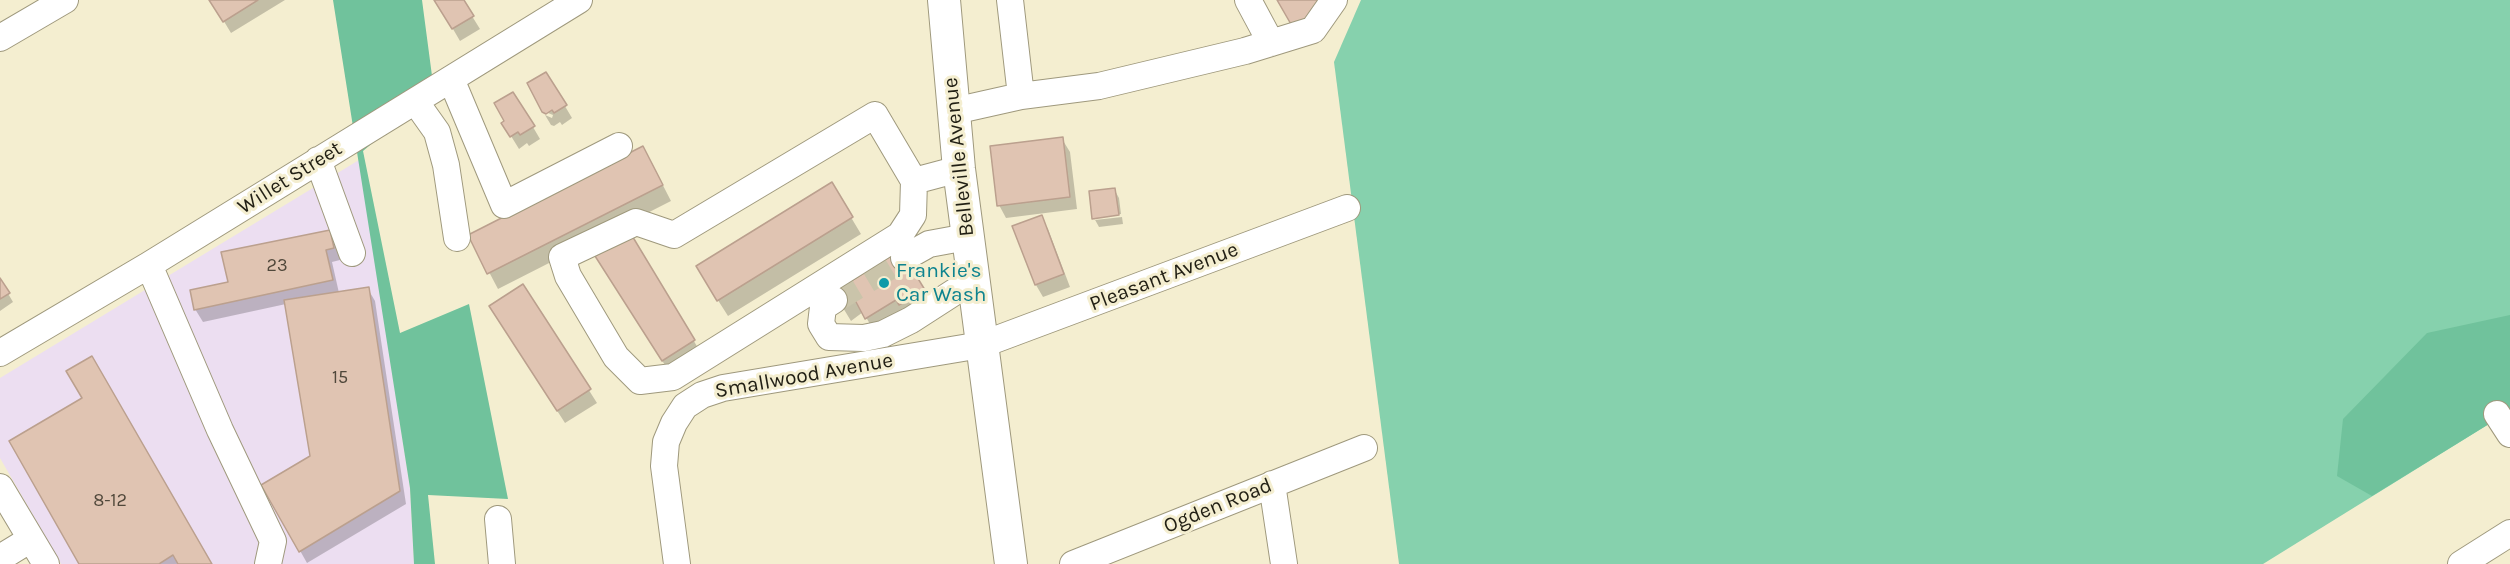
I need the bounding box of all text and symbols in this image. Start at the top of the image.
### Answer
street label: Belleville Avenue [938,76,980,238]
street label: Willet Street [233,136,347,220]
street label: Pleasant Avenue [1086,237,1242,317]
house number: 23 [266,255,288,277]
place label: Frankie's Car Wash [896,258,986,308]
marker: Frankie's Car Wash [877,276,891,290]
street label: Smallwood Avenue [713,348,895,404]
house number: 15 [332,367,348,389]
street label: Ogden Road [1160,473,1276,539]
house number: 8-12 [93,490,127,512]

